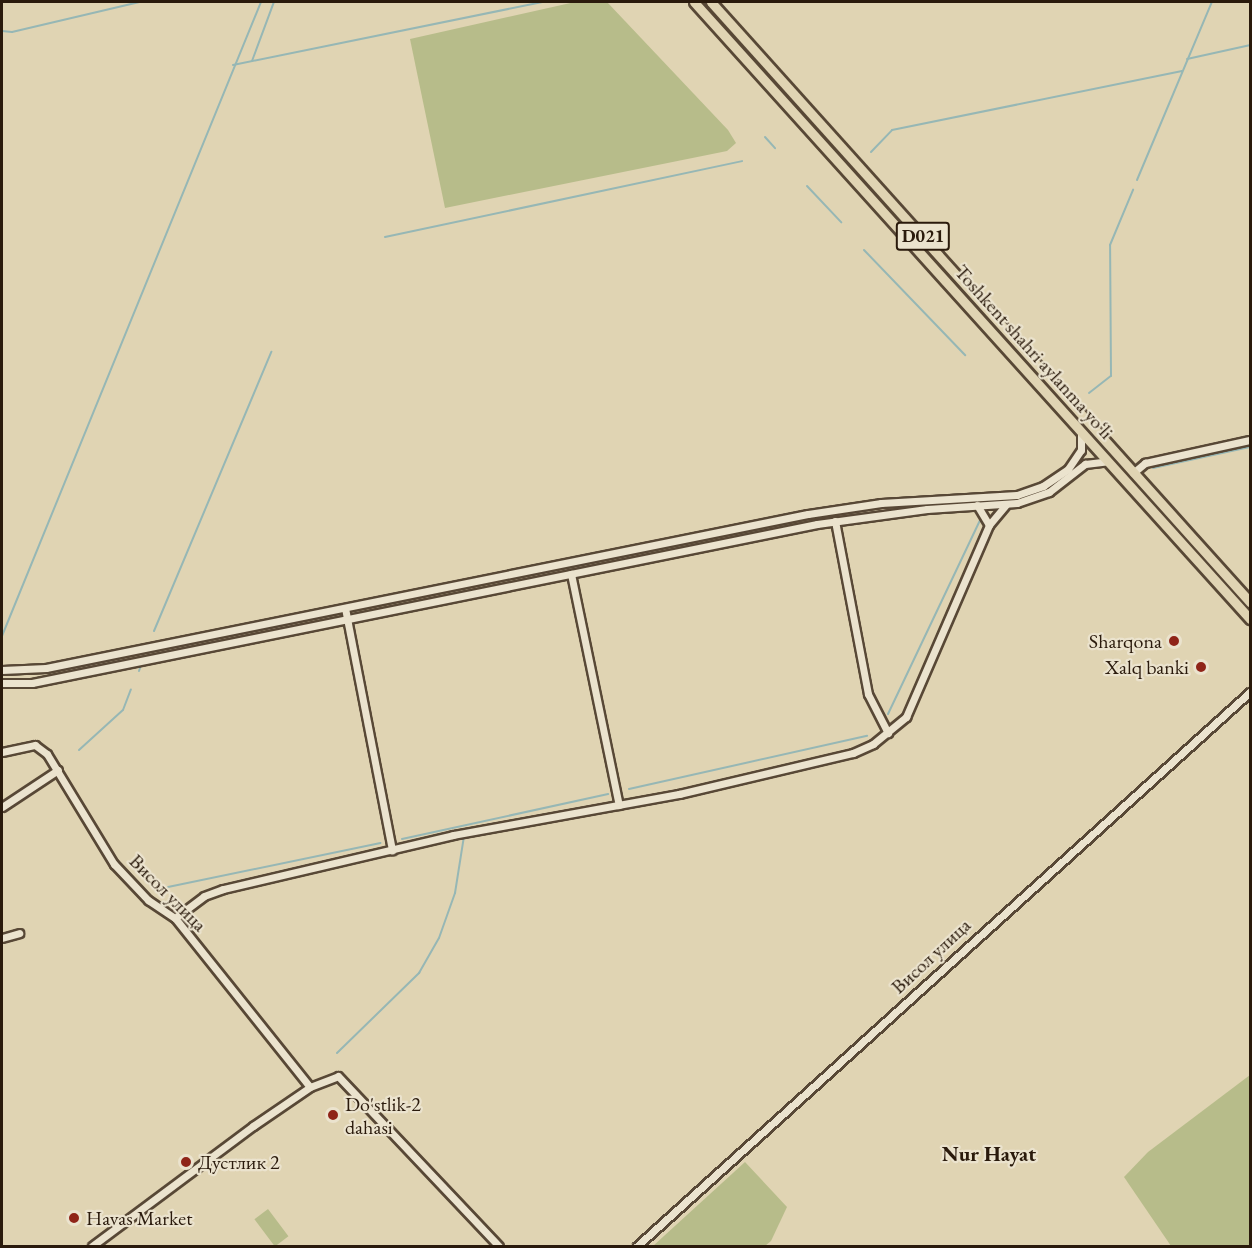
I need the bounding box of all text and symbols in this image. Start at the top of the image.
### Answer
road number: D021 [894,221,952,251]
street label: Toshkent shahri aylanma yoʻli [950,260,1118,444]
place label: Sharqona [1089,629,1162,653]
marker: Sharqona [1167,634,1181,648]
place label: Xalq banki [1105,655,1189,679]
marker: Xalq banki [1194,660,1208,674]
street label: Висол улица [124,849,212,937]
street label: Висол улица [886,913,976,999]
place label: Do'stlik-2 dahasi [345,1092,421,1139]
marker: Do'stlik-2 dahasi [326,1108,340,1122]
district label: Nur Hayat [942,1141,1036,1167]
place label: Дустлик 2 [198,1150,280,1174]
marker: Дустлик 2 [179,1155,193,1169]
place label: Havas Market [86,1206,192,1230]
marker: Havas Market [67,1211,81,1225]

